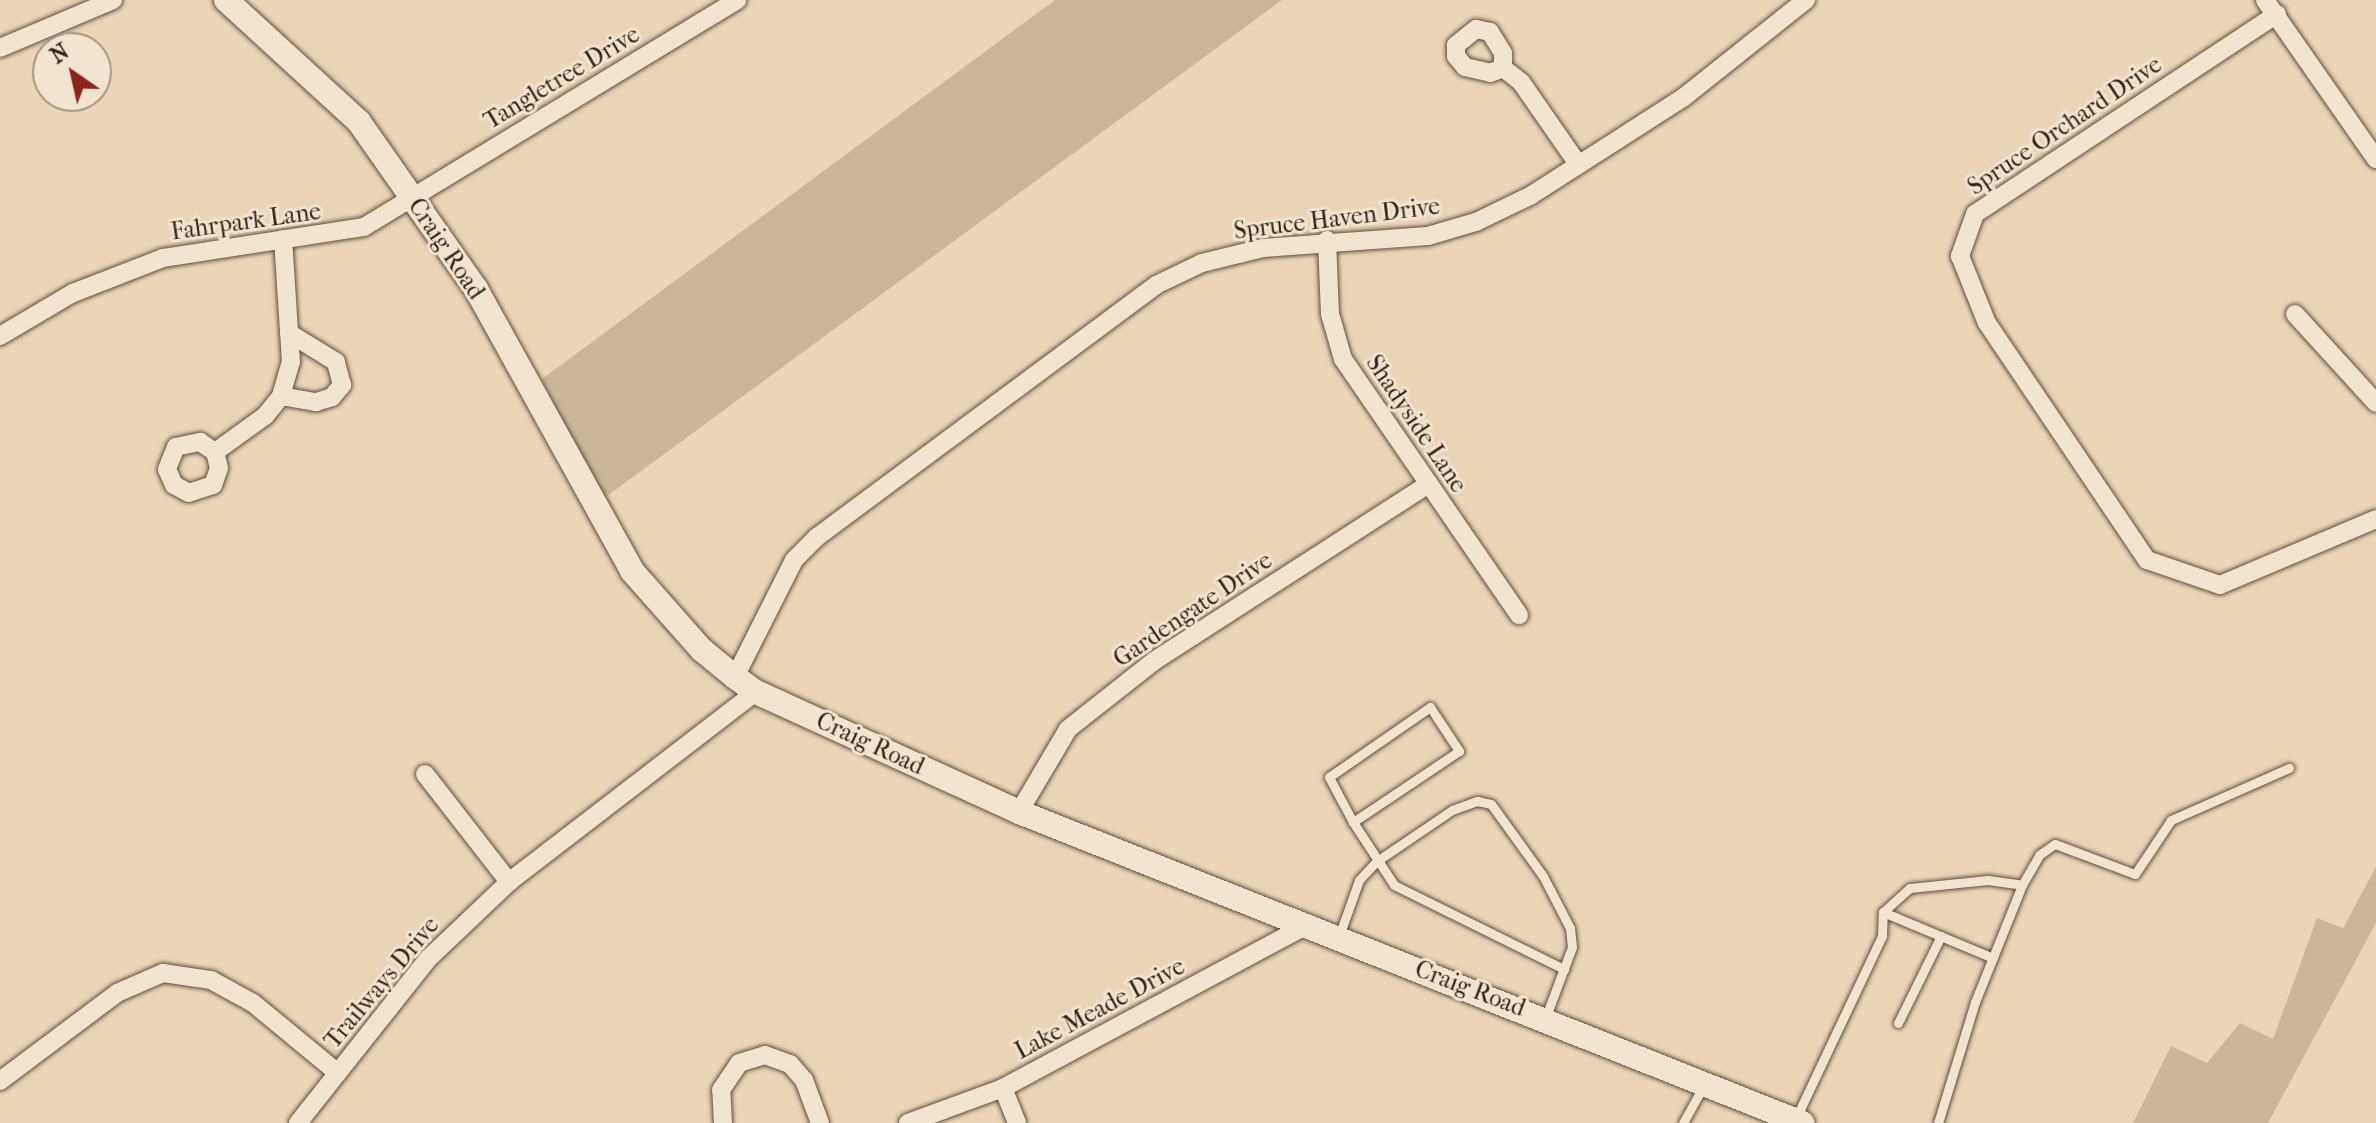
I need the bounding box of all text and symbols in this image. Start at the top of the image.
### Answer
street label: Tangletree Drive [479,20,645,136]
north arrow [32,32,112,112]
text: N [45,38,74,69]
street label: Spruce Orchard Drive [1963,50,2167,202]
street label: Spruce Haven Drive [1232,192,1442,246]
street label: Craig Road [402,193,490,305]
street label: Fahrpark Lane [169,197,323,247]
street label: Shadyside Lane [1359,350,1473,498]
street label: Gardengate Drive [1108,546,1278,674]
street label: Craig Road [811,706,929,782]
street label: Trailways Drive [319,911,445,1055]
street label: Lake Meade Drive [1010,952,1190,1066]
street label: Craig Road [1411,955,1529,1023]

